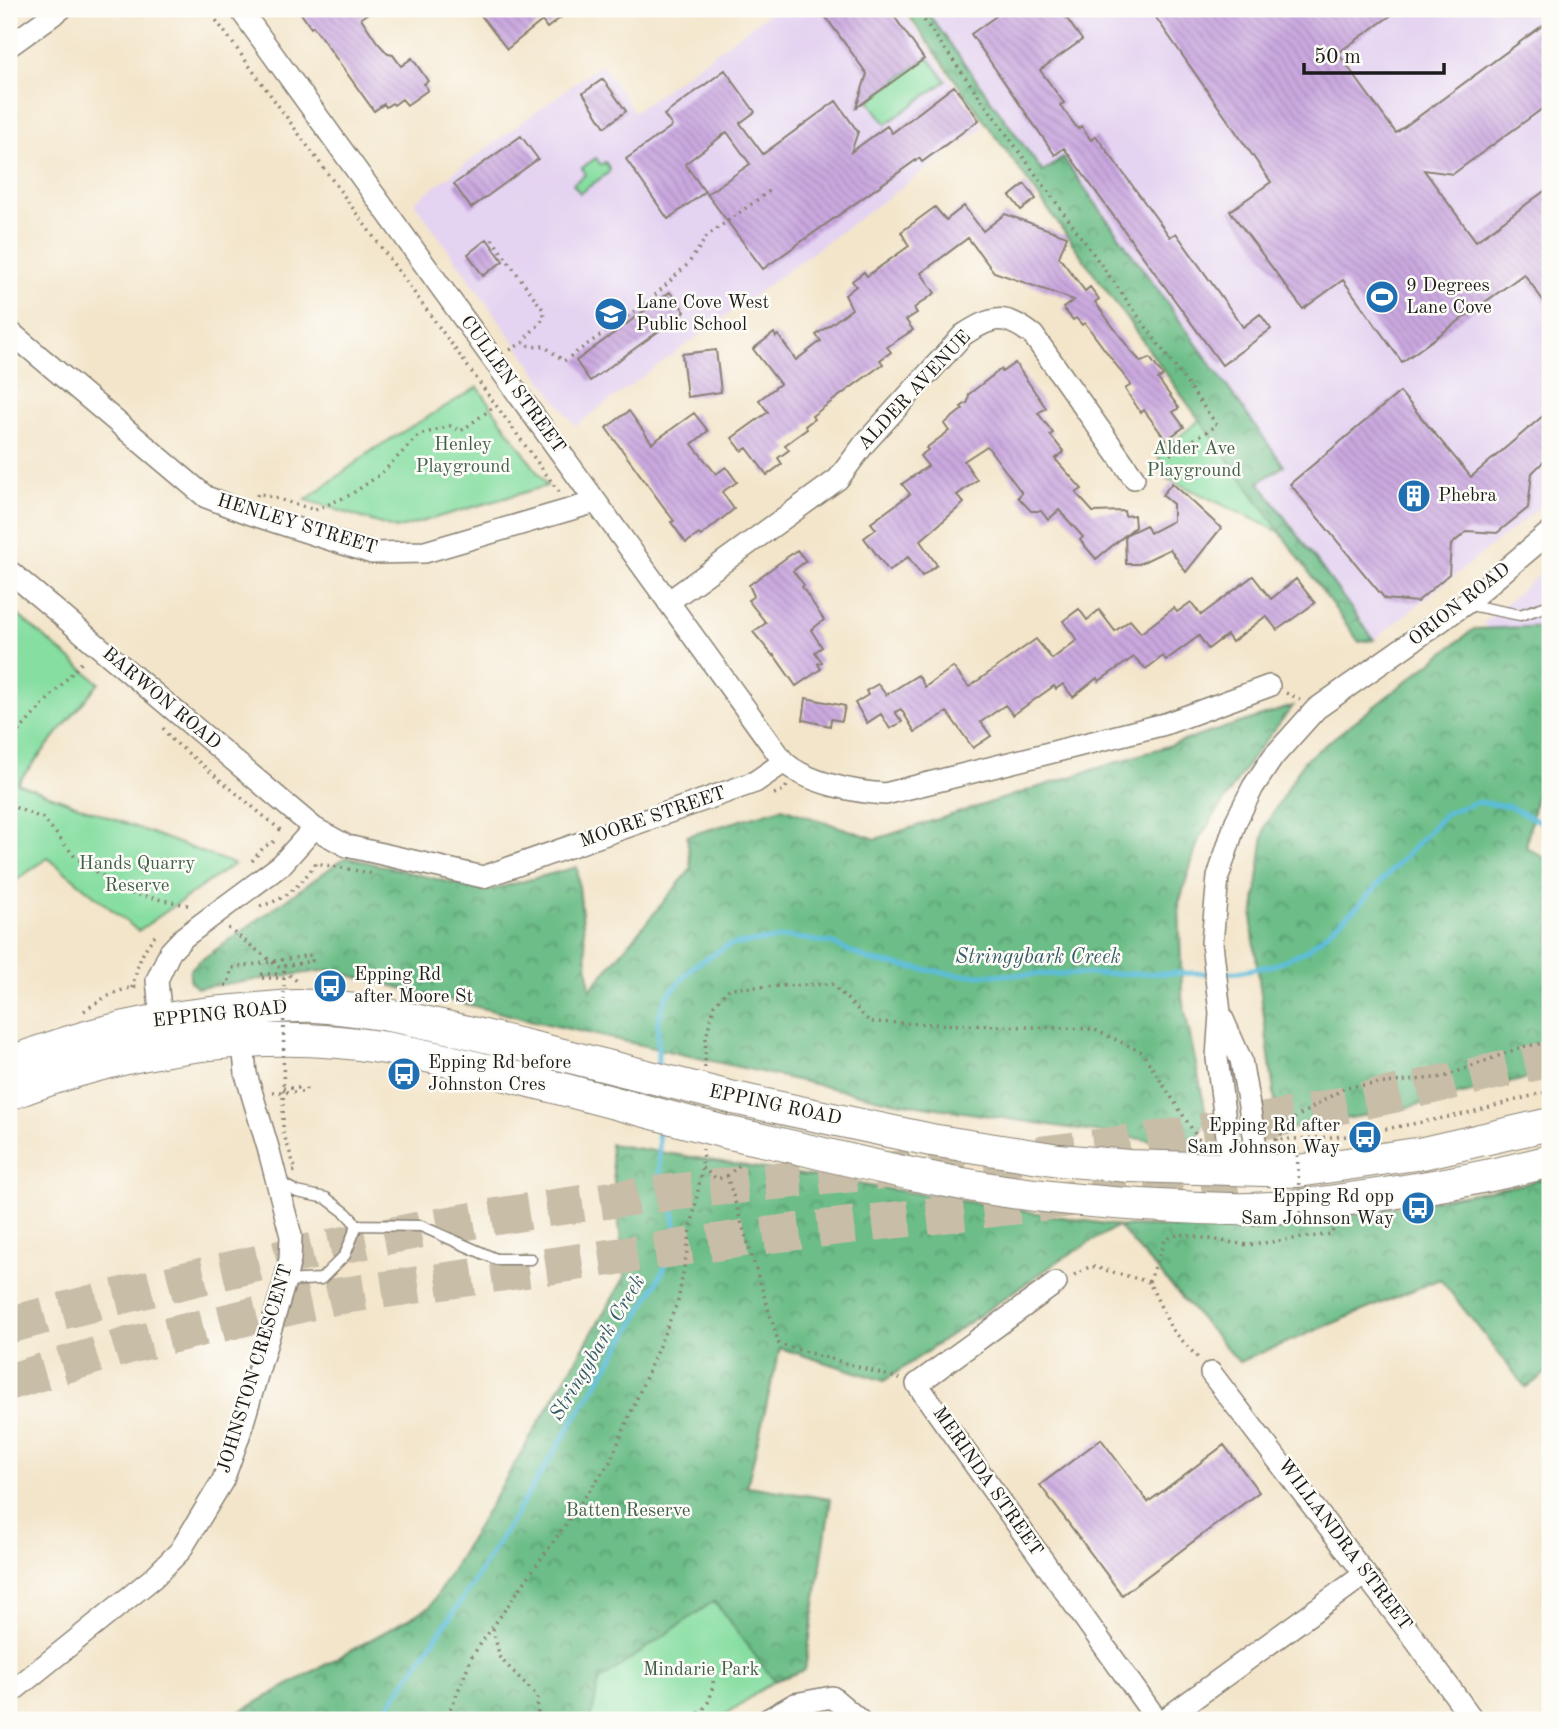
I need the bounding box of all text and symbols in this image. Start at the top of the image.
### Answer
scale bar [1304,32,1444,76]
text: 50 m [1314,47,1361,68]
place label: 9 Degrees Lane Cove [1406,277,1492,318]
sports icon: 9 Degrees Lane Cove [1363,278,1401,316]
place label: Lane Cove West Public School [636,294,769,335]
school or university icon: Lane Cove West Public School [592,295,630,333]
street label: CULLEN STREET [456,313,568,457]
street label: ALDER AVENUE [855,328,975,454]
park label: Henley Playground [415,436,511,477]
park label: Alder Ave Playground [1146,440,1242,481]
building icon: Phebra [1395,477,1433,515]
place label: Phebra [1438,487,1498,506]
street label: HENLEY STREET [215,492,379,558]
street label: ORION ROAD [1406,560,1514,650]
street label: BARWON ROAD [98,644,224,754]
street label: MOORE STREET [577,784,729,852]
park label: Hands Quarry Reserve [79,855,195,896]
water label: Stringybark Creek [955,947,1121,968]
place label: Epping Rd after Moore St [354,966,473,1007]
bus stop icon: Epping Rd after Moore St [311,967,349,1005]
street label: EPPING ROAD [152,998,288,1032]
place label: Epping Rd before Johnston Cres [428,1054,571,1095]
bus stop icon: Epping Rd before Johnston Cres [385,1055,423,1093]
street label: EPPING ROAD [707,1083,843,1129]
place label: Epping Rd after Sam Johnson Way [1187,1117,1340,1158]
bus stop icon: Epping Rd after Sam Johnson Way [1346,1118,1384,1156]
place label: Epping Rd opp Sam Johnson Way [1241,1188,1394,1229]
bus stop icon: Epping Rd opp Sam Johnson Way [1399,1189,1437,1227]
street label: JOHNSTON CRESCENT [215,1262,297,1476]
water label: Stringybark Creek [546,1272,650,1424]
street label: MERINDA STREET [928,1404,1046,1560]
street label: WILLANDRA STREET [1273,1456,1415,1634]
park label: Batten Reserve [565,1502,691,1521]
park label: Mindarie Park [643,1661,759,1680]

